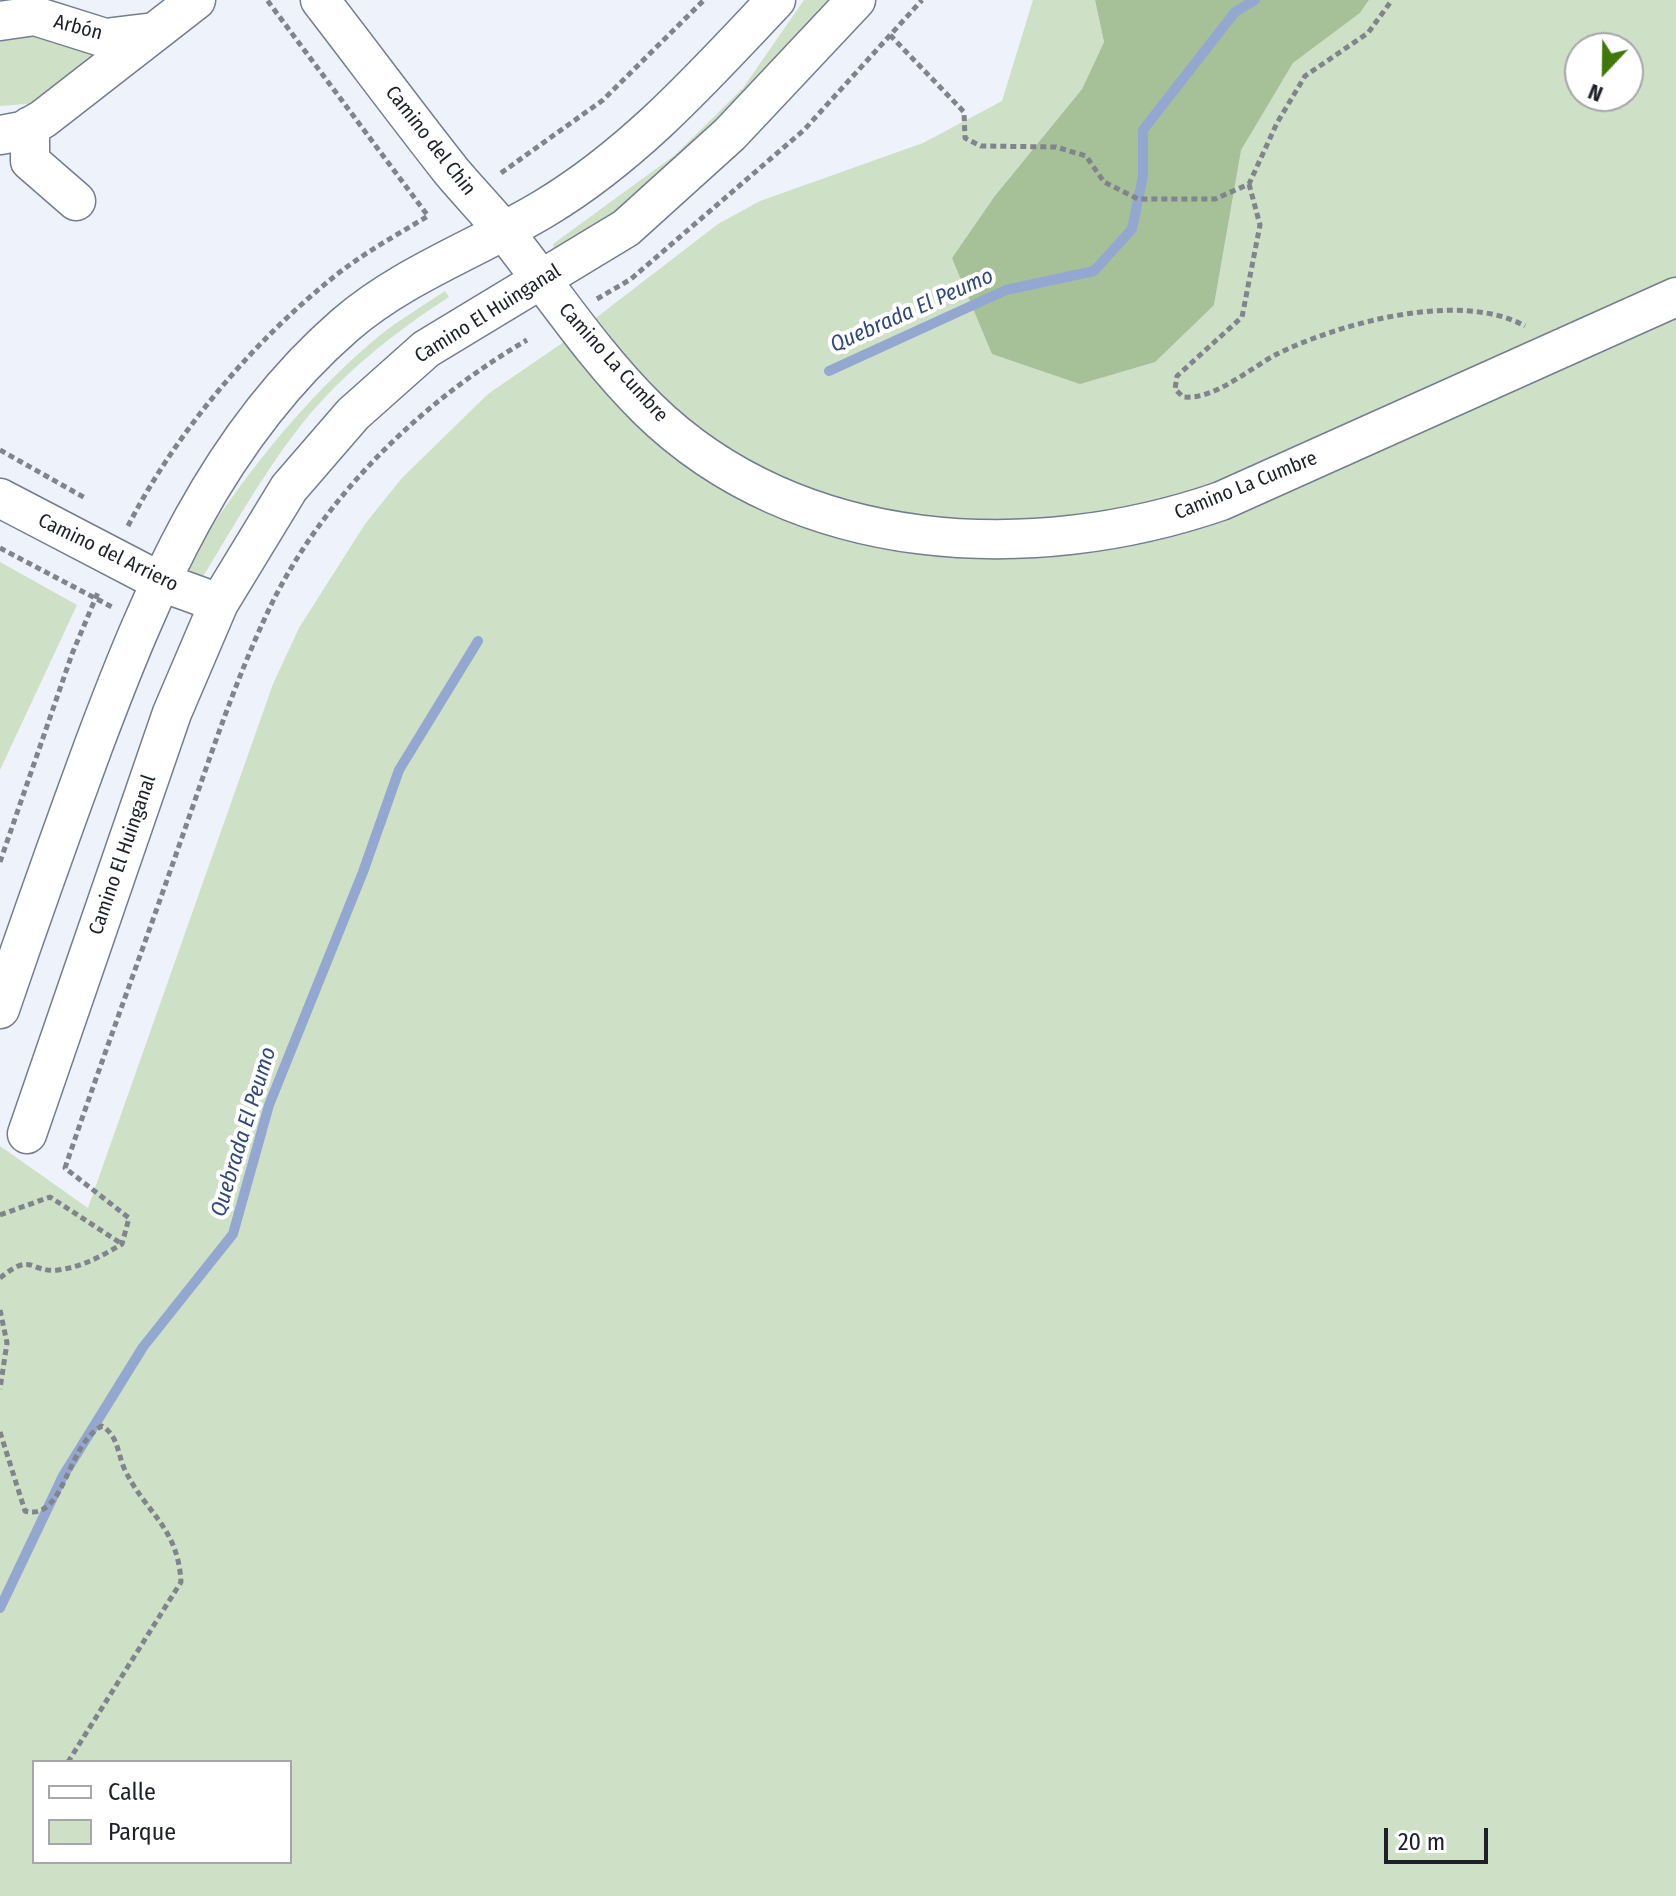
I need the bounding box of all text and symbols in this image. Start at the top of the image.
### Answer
street label: Arbón [51,10,105,46]
north arrow [1564,32,1644,112]
text: N [1584,78,1607,108]
street label: Camino del Chin [380,81,480,201]
street label: Camino El Huinganal [411,259,565,369]
water label: Quebrada El Peumo [826,263,998,359]
street label: Camino La Cumbre [553,299,673,427]
street label: Camino La Cumbre [1171,446,1321,526]
street label: Camino del Arriero [34,509,182,597]
street label: Camino El Huinganal [84,772,162,938]
water label: Quebrada El Peumo [206,1044,282,1220]
legend [32,1760,292,1864]
text: Calle [108,1778,156,1806]
scale bar [1388,1812,1492,1862]
text: Parque [108,1818,176,1846]
text: 20 m [1398,1828,1445,1856]

